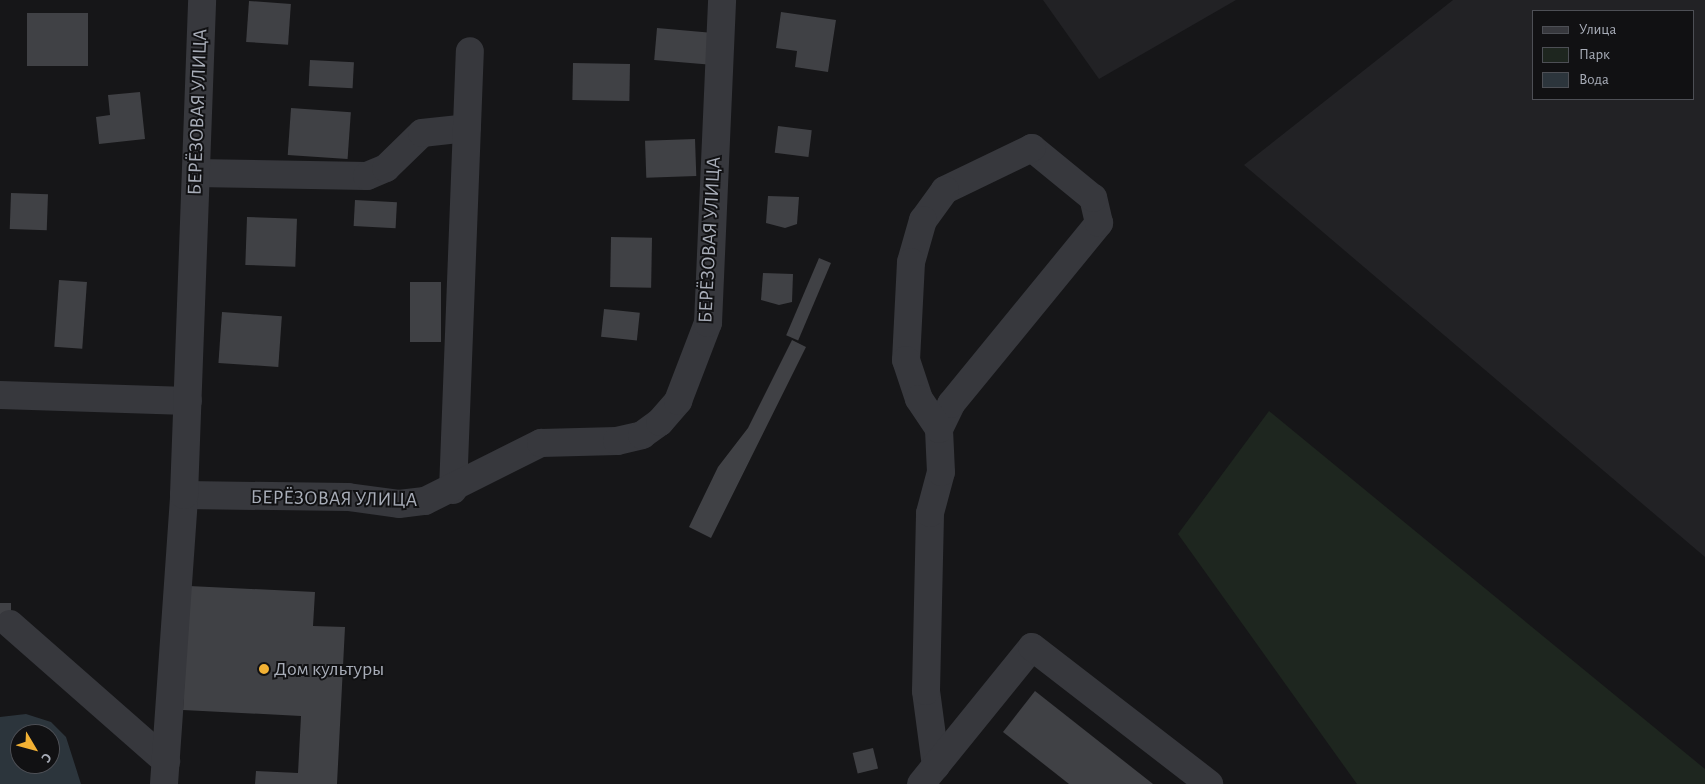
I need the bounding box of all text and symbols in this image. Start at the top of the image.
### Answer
legend [1532,10,1695,100]
text: Улица [1579,22,1616,37]
street label: БЕРЁЗОВАЯ УЛИЦА [183,28,213,196]
text: Парк [1579,47,1610,62]
text: Вода [1579,72,1609,87]
street label: БЕРЁЗОВАЯ УЛИЦА [694,156,726,324]
street label: БЕРЁЗОВАЯ УЛИЦА [250,486,418,512]
place label: Дом культуры [274,657,384,681]
marker: Дом культуры [258,663,270,675]
north arrow [10,724,60,774]
text: С [38,750,54,765]

